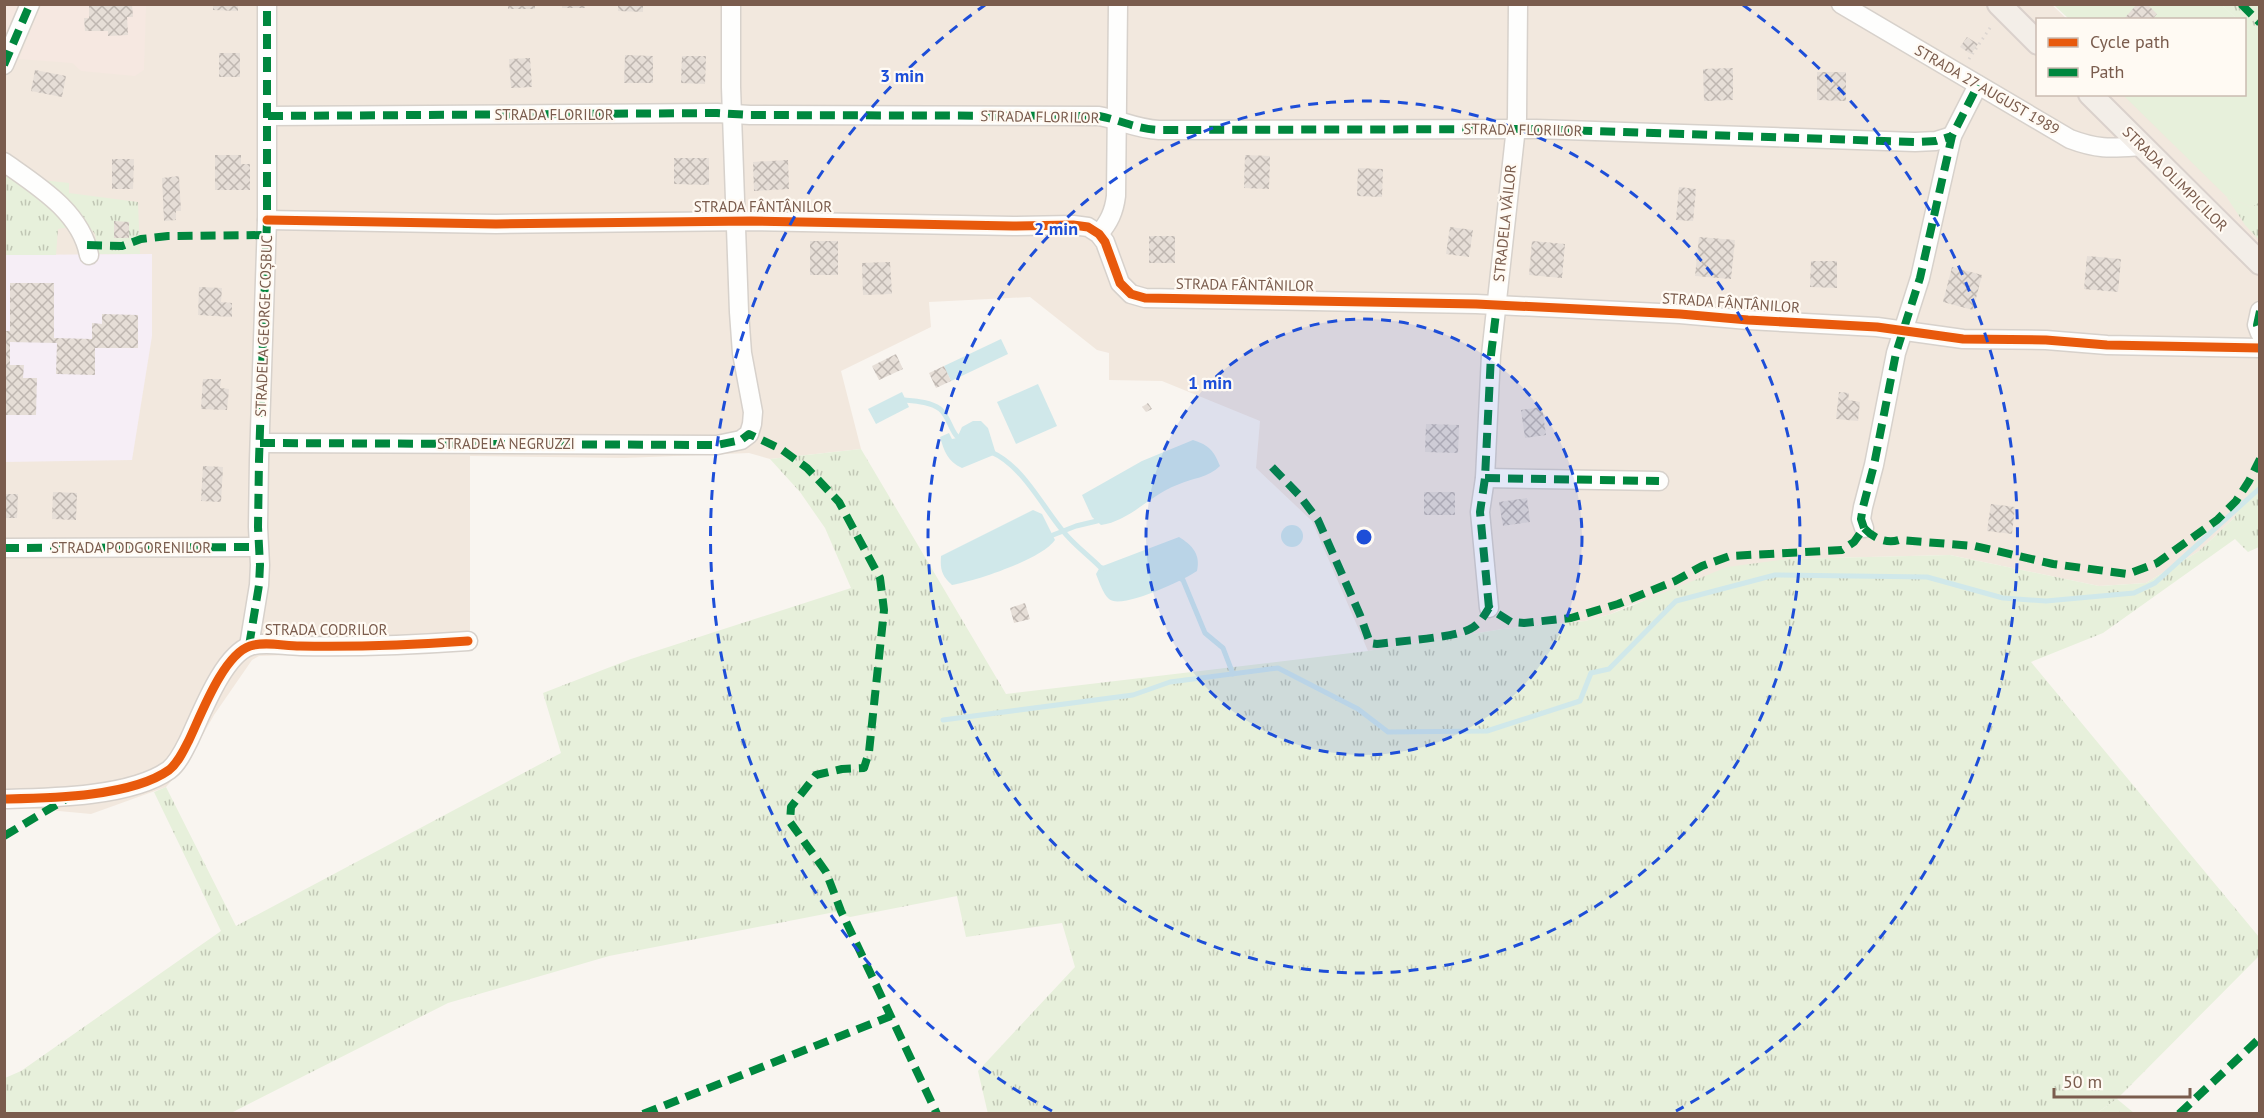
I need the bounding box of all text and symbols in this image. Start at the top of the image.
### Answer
legend [2036,18,2246,96]
text: Cycle path [2090,30,2170,53]
street label: STRADA 27 AUGUST 1989 [1911,40,2063,139]
text: Path [2090,60,2124,83]
text: 3 min [880,64,924,87]
street label: STRADA FLORILOR [494,105,614,124]
street label: STRADA FLORILOR [980,106,1100,127]
street label: STRADA FLORILOR [1463,119,1583,140]
street label: STRADA OLIMPICILOR [2119,122,2232,235]
street label: STRADELA VĂILOR [1489,163,1520,283]
street label: STRADA FÂNTÂNILOR [694,197,832,216]
text: 2 min [1034,217,1078,240]
street label: STRADELA GEORGE COȘBUC [251,235,276,417]
street label: STRADA FÂNTÂNILOR [1176,274,1314,295]
street label: STRADA FÂNTÂNILOR [1661,288,1801,317]
text: 1 min [1188,371,1232,394]
street label: STRADELA NEGRUZZI [437,434,575,453]
centre of rings [1354,527,1374,547]
street label: STRADA PODGORENILOR [51,538,211,557]
street label: STRADA CODRILOR [265,620,387,639]
scale bar [2054,1061,2190,1099]
text: 50 m [2063,1070,2102,1093]

